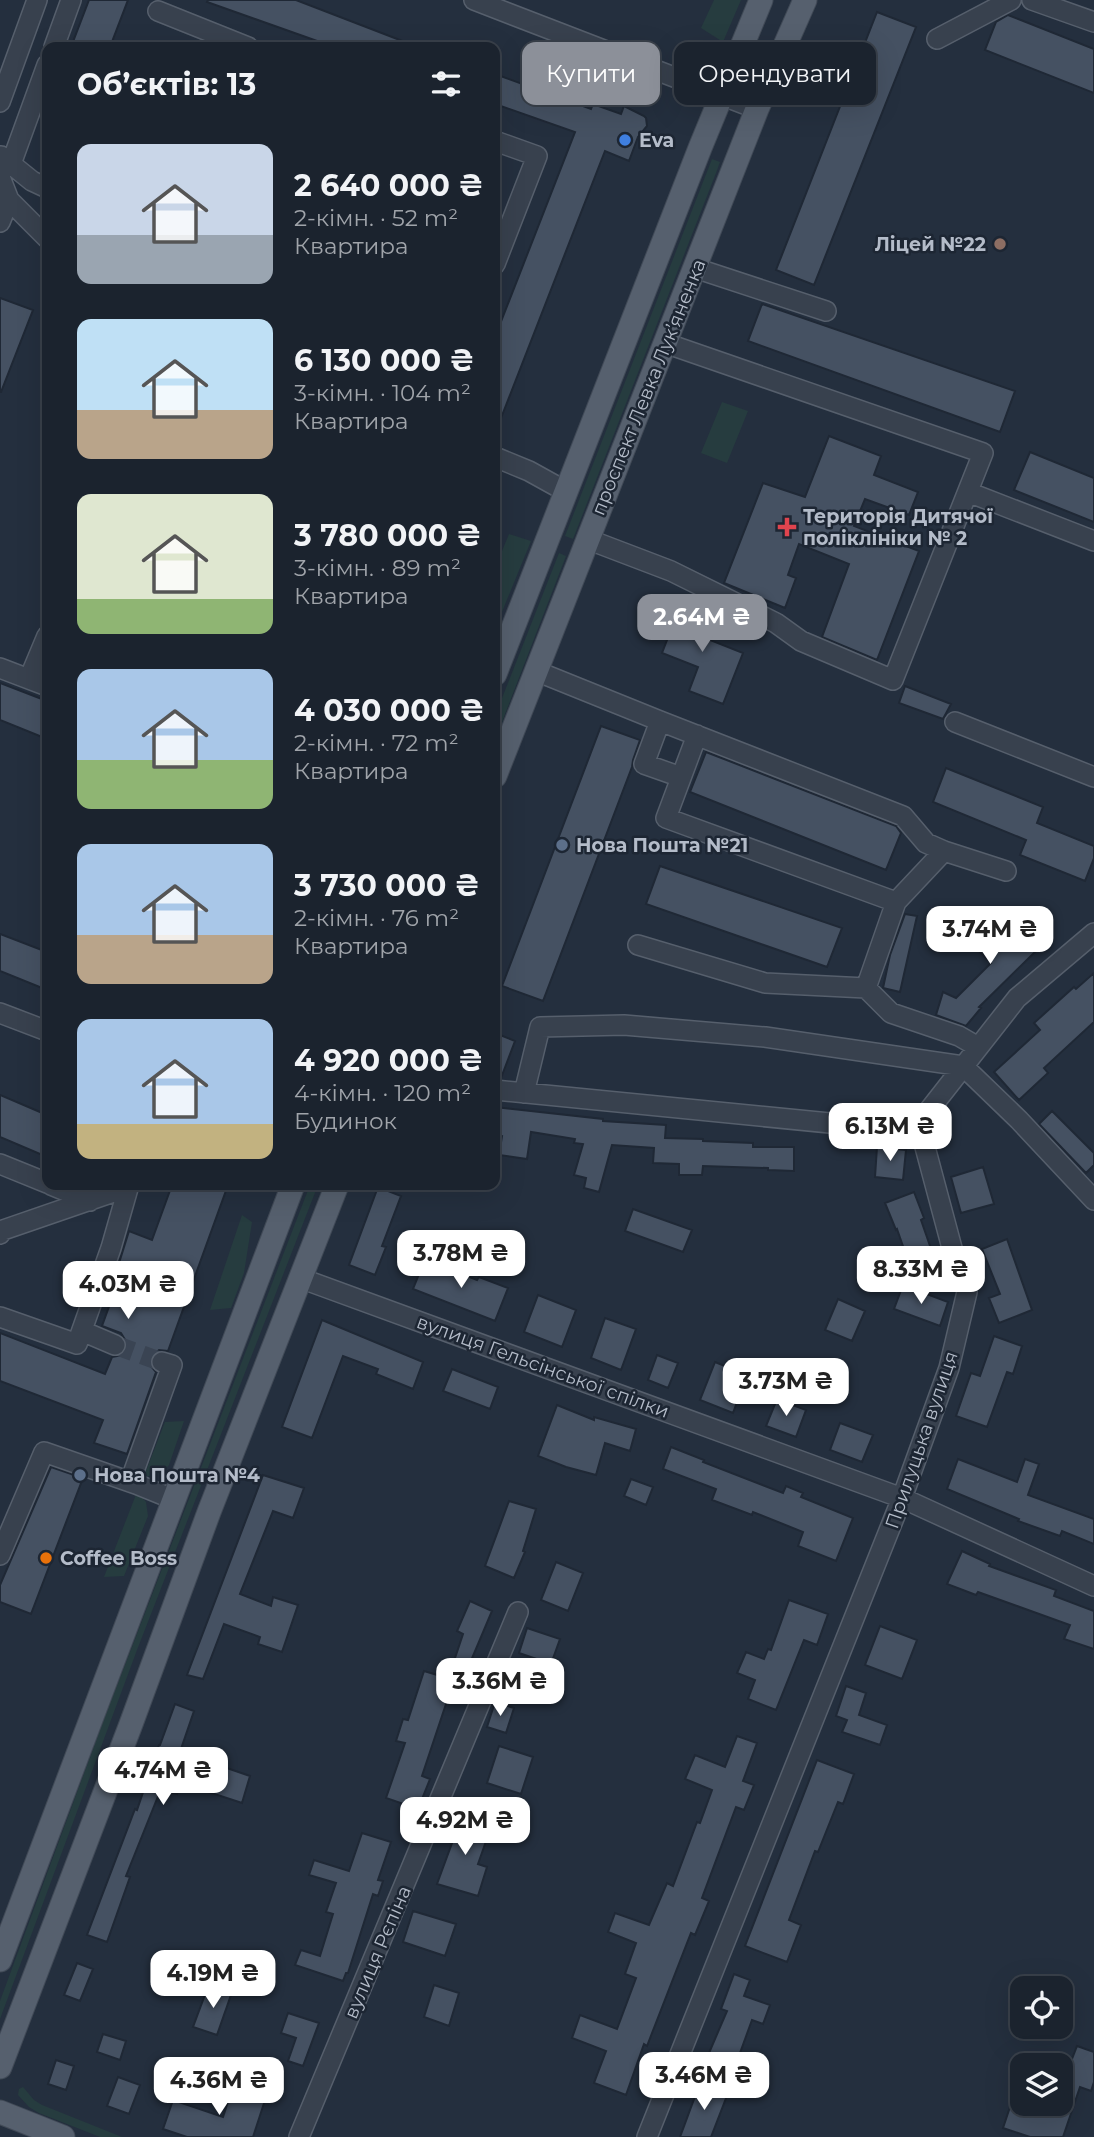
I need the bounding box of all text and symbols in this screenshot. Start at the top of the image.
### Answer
chip: Купити [522,42,660,105]
chip: Орендувати [674,42,876,105]
icon: filters [427,65,465,103]
text: Об’єктів: 13 [77,66,256,103]
place label: Eva [639,129,674,152]
marker: Eva [617,132,633,148]
text: 2 640 000 ₴ [294,167,483,204]
icon: home [133,172,217,256]
text: 2-кімн. · 52 m² [294,204,458,232]
text: Квартира [294,232,408,260]
place label: Ліцей №22 [875,233,986,256]
marker: Ліцей №22 [992,236,1008,252]
street label: проспект Левка Лукʼяненка [586,256,710,519]
text: 6 130 000 ₴ [294,342,474,379]
icon: home [133,347,217,431]
text: 3-кімн. · 104 m² [294,379,471,407]
text: Квартира [294,407,408,435]
place label: Територія Дитячої поліклініки № 2 [803,505,993,550]
text: 3 780 000 ₴ [294,517,481,554]
marker: Територія Дитячої поліклініки № 2 [777,517,797,537]
icon: home [133,522,217,606]
text: 3-кімн. · 89 m² [294,554,461,582]
text: Квартира [294,582,408,610]
pin: 2.64M ₴ [637,594,767,654]
text: 2.64M ₴ [653,603,751,631]
text: 4 030 000 ₴ [294,692,484,729]
icon: home [133,697,217,781]
text: 2-кімн. · 72 m² [294,729,459,757]
text: Квартира [294,757,408,785]
place label: Нова Пошта №21 [576,834,748,857]
marker: Нова Пошта №21 [554,837,570,853]
text: 3 730 000 ₴ [294,867,480,904]
icon: home [133,872,217,956]
text: 2-кімн. · 76 m² [294,904,459,932]
pin: 3.74M ₴ [925,906,1055,966]
text: 3.74M ₴ [942,915,1038,943]
text: Квартира [294,932,408,960]
text: 4 920 000 ₴ [294,1042,483,1079]
icon: home [133,1047,217,1131]
text: 4-кімн. · 120 m² [294,1079,471,1107]
pin: 6.13M ₴ [825,1104,955,1163]
text: Будинок [294,1107,397,1135]
text: 6.13M ₴ [845,1112,935,1140]
pin: 3.78M ₴ [396,1230,526,1290]
text: 3.78M ₴ [413,1239,509,1267]
pin: 8.33M ₴ [856,1246,986,1306]
text: 8.33M ₴ [873,1255,969,1283]
pin: 4.03M ₴ [63,1262,193,1321]
text: 4.03M ₴ [79,1270,177,1298]
street label: вулиця Гельсінської спілки [413,1310,672,1423]
street label: Прилуцька вулиця [880,1348,963,1532]
pin: 3.73M ₴ [721,1358,851,1418]
text: 3.73M ₴ [739,1367,833,1395]
place label: Нова Пошта №4 [94,1464,260,1487]
marker: Нова Пошта №4 [72,1467,88,1483]
place label: Coffee Boss [60,1547,177,1570]
marker: Coffee Boss [38,1550,54,1566]
pin: 3.36M ₴ [435,1658,565,1718]
text: 3.36M ₴ [452,1667,548,1695]
pin: 4.74M ₴ [98,1748,228,1807]
text: 4.74M ₴ [114,1756,212,1784]
pin: 4.92M ₴ [400,1798,530,1857]
text: 4.92M ₴ [416,1806,514,1834]
street label: вулиця Рєпіна [339,1882,416,2022]
pin: 4.19M ₴ [148,1951,278,2010]
text: 4.19M ₴ [166,1959,260,1987]
map controls [1010,1976,1073,2116]
button: locate [1010,1976,1073,2039]
pin: 3.46M ₴ [639,2052,769,2112]
button: layers [1010,2053,1073,2116]
pin: 4.36M ₴ [154,2058,284,2117]
text: 3.46M ₴ [655,2061,753,2089]
text: 4.36M ₴ [170,2066,268,2094]

